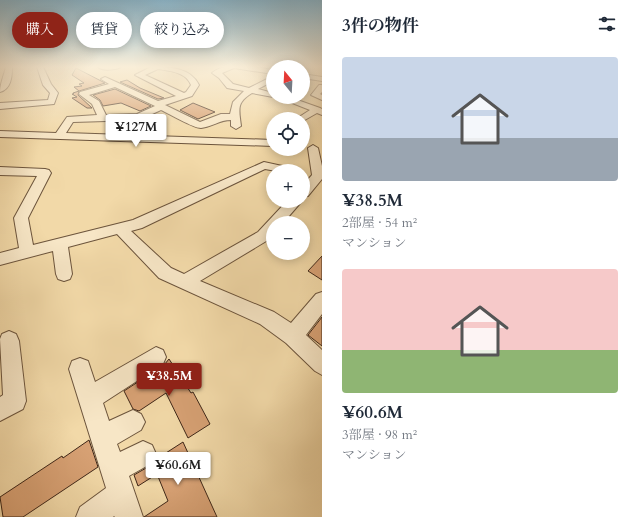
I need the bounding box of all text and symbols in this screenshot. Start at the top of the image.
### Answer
chip: 購入 [12,12,68,48]
chip: 賃貸 [76,12,132,48]
chip: 絞り込み [140,12,224,48]
icon: filters [596,13,618,35]
text: 3件の物件 [342,14,419,37]
north arrow [266,60,310,104]
map controls [266,60,310,260]
icon: home [444,83,516,155]
button: locate [266,112,310,156]
pin: ¥127M [108,114,164,148]
text: ¥127M [115,118,157,136]
button: + [266,164,310,208]
text: ¥38.5M [342,189,403,212]
text: 2部屋 · 54 m² [342,214,417,232]
button: − [266,216,310,260]
text: マンション [342,234,406,252]
icon: home [444,295,516,367]
pin: ¥38.5M [136,363,202,397]
text: ¥38.5M [146,367,192,385]
text: ¥60.6M [342,401,403,424]
text: 3部屋 · 98 m² [342,426,417,444]
text: マンション [342,446,406,464]
pin: ¥60.6M [145,452,211,486]
text: ¥60.6M [155,456,201,474]

